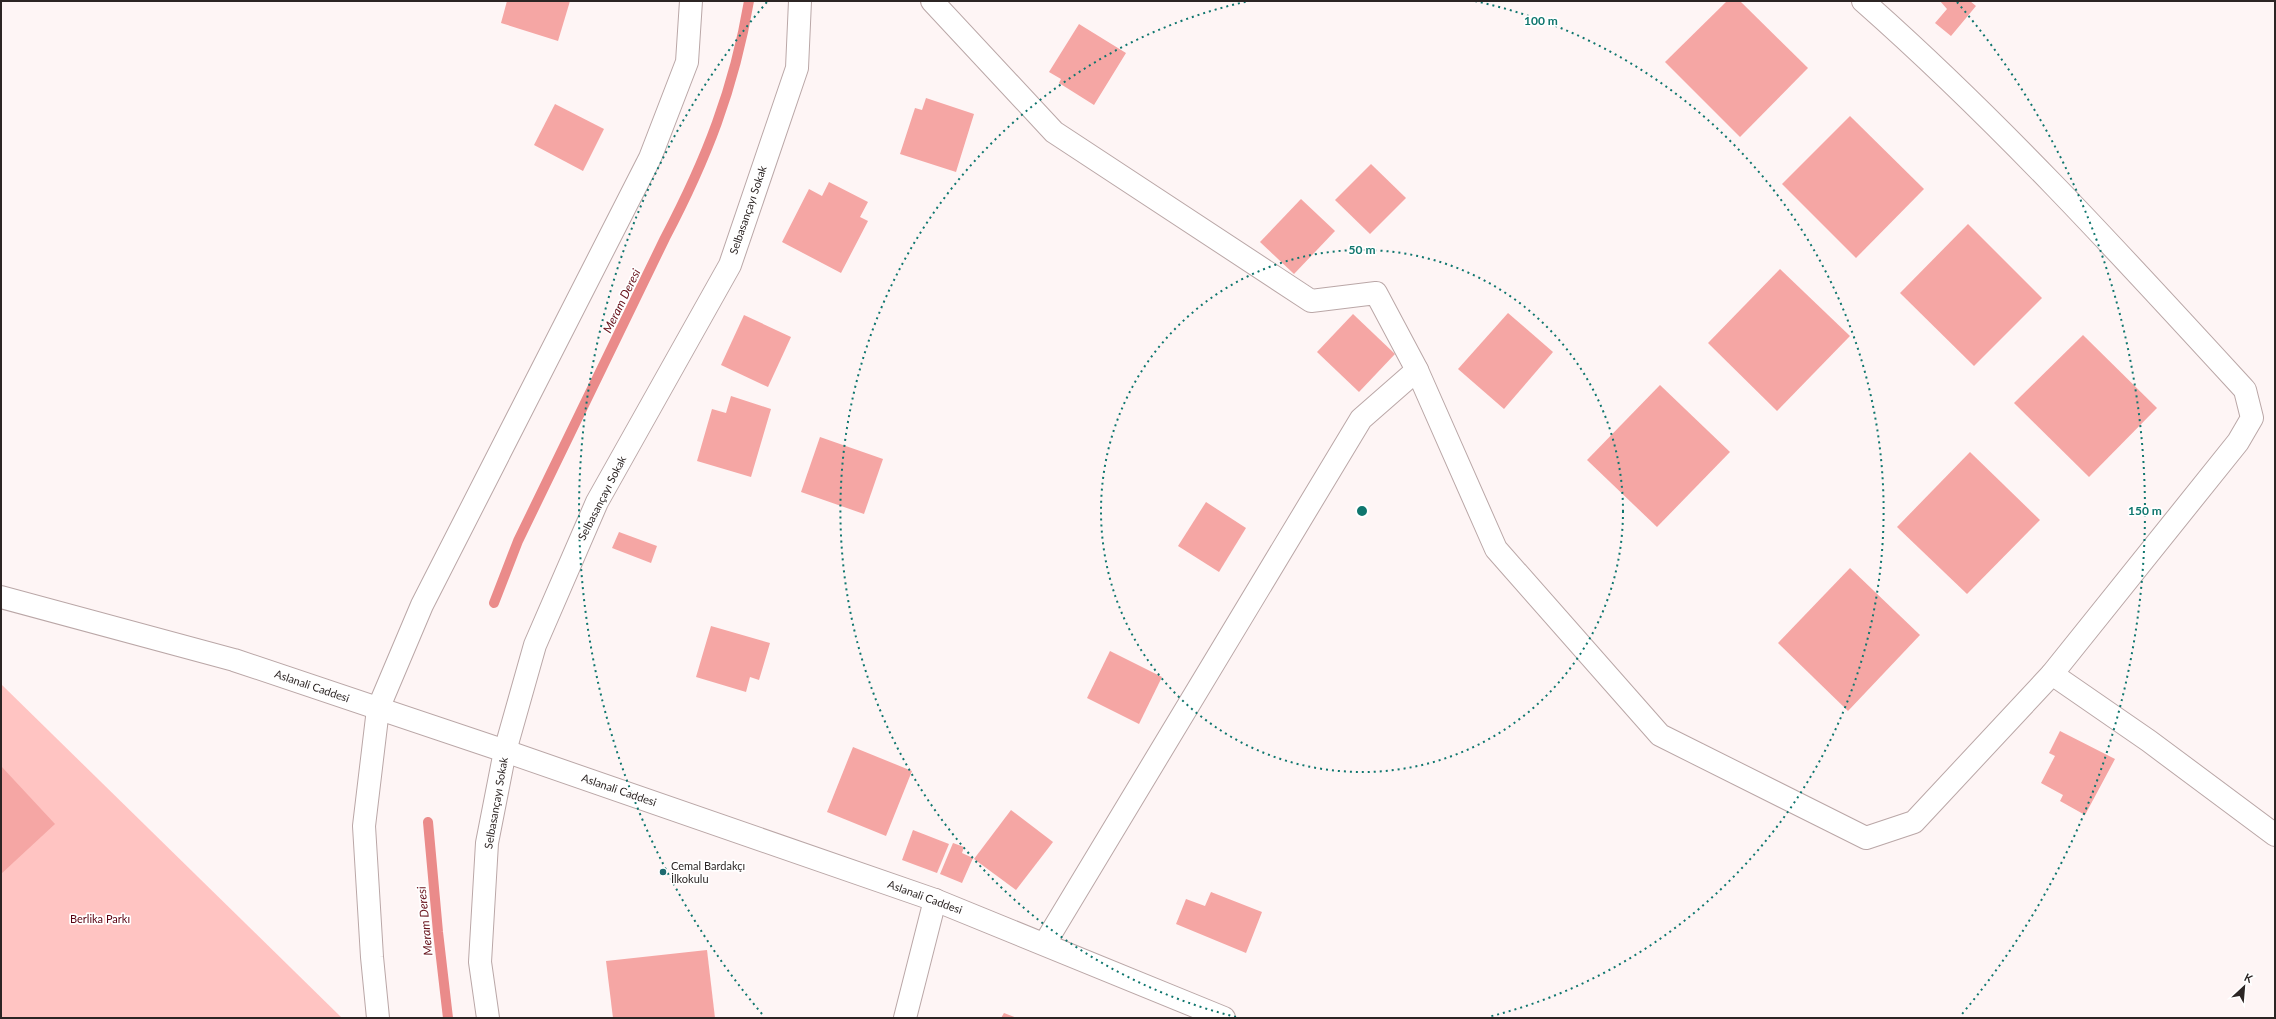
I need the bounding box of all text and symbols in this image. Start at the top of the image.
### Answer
text: 100 m [1524,13,1558,28]
street label: Selbasançayı Sokak [726,163,769,256]
text: 50 m [1349,242,1375,257]
water label: Meram Deresi [600,266,644,335]
street label: Selbasançayı Sokak [575,453,629,542]
text: 150 m [2128,503,2162,518]
centre of rings [1355,504,1369,518]
street label: Aslanali Caddesi [273,667,352,705]
street label: Selbasançayı Sokak [481,756,510,850]
street label: Aslanali Caddesi [580,771,659,809]
place label: Cemal Bardakçı İlkokulu [671,859,745,885]
marker: Cemal Bardakçı İlkokulu [658,867,668,877]
street label: Aslanali Caddesi [886,877,965,916]
water label: Meram Deresi [413,885,436,956]
park label: Berlika Parkı [70,912,130,925]
north arrow [2224,967,2264,1007]
text: K [2242,970,2255,985]

